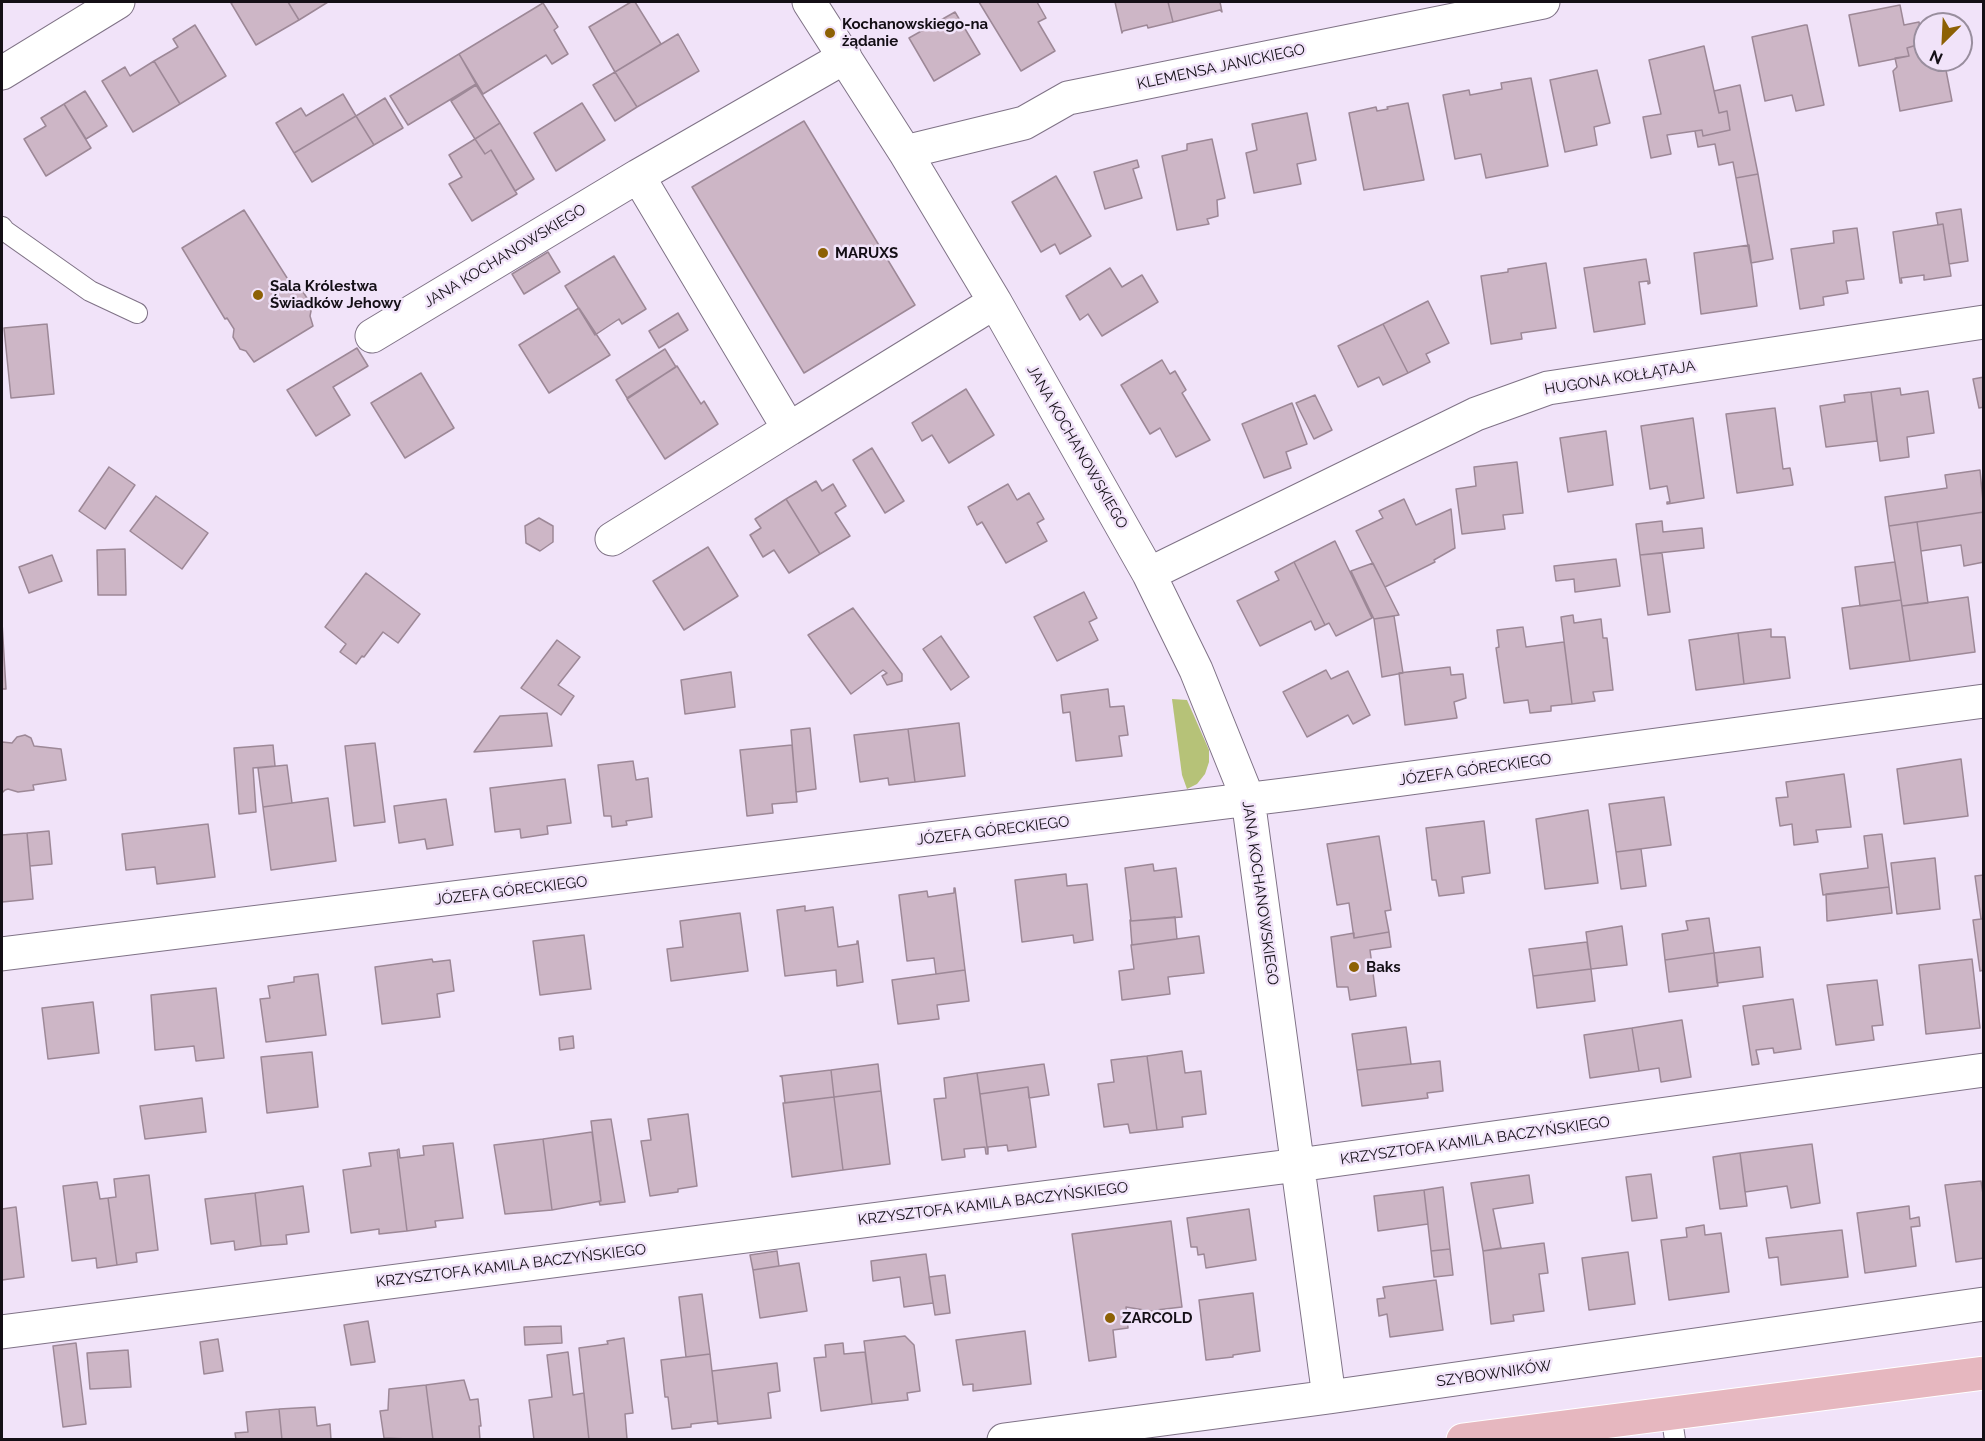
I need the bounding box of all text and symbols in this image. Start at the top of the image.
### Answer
north arrow [1913,12,1973,72]
place label: Kochanowskiego-na żądanie [842,15,988,50]
marker: Kochanowskiego-na żądanie [823,26,837,40]
street label: KLEMENSA JANICKIEGO [1135,40,1307,94]
text: N [1927,46,1946,68]
street label: JANA KOCHANOWSKIEGO [421,200,589,312]
place label: MARUXS [835,244,898,262]
marker: MARUXS [816,246,830,260]
place label: Sala Królestwa Świadków Jehowy [270,277,402,312]
marker: Sala Królestwa Świadków Jehowy [251,288,265,302]
street label: HUGONA KOŁŁĄTAJA [1543,357,1697,399]
street label: JANA KOCHANOWSKIEGO [1023,362,1131,532]
street label: JÓZEFA GÓRECKIEGO [1398,750,1552,790]
street label: JANA KOCHANOWSKIEGO [1238,800,1282,986]
street label: JÓZEFA GÓRECKIEGO [915,813,1071,849]
street label: JÓZEFA GÓRECKIEGO [433,873,589,909]
place label: Baks [1366,958,1401,976]
marker: Baks [1347,960,1361,974]
street label: KRZYSZTOFA KAMILA BACZYŃSKIEGO [1339,1113,1611,1169]
street label: KRZYSZTOFA KAMILA BACZYŃSKIEGO [857,1178,1129,1230]
street label: KRZYSZTOFA KAMILA BACZYŃSKIEGO [375,1240,647,1292]
place label: ZARCOLD [1122,1309,1192,1327]
marker: ZARCOLD [1103,1311,1117,1325]
street label: SZYBOWNIKÓW [1435,1357,1553,1391]

